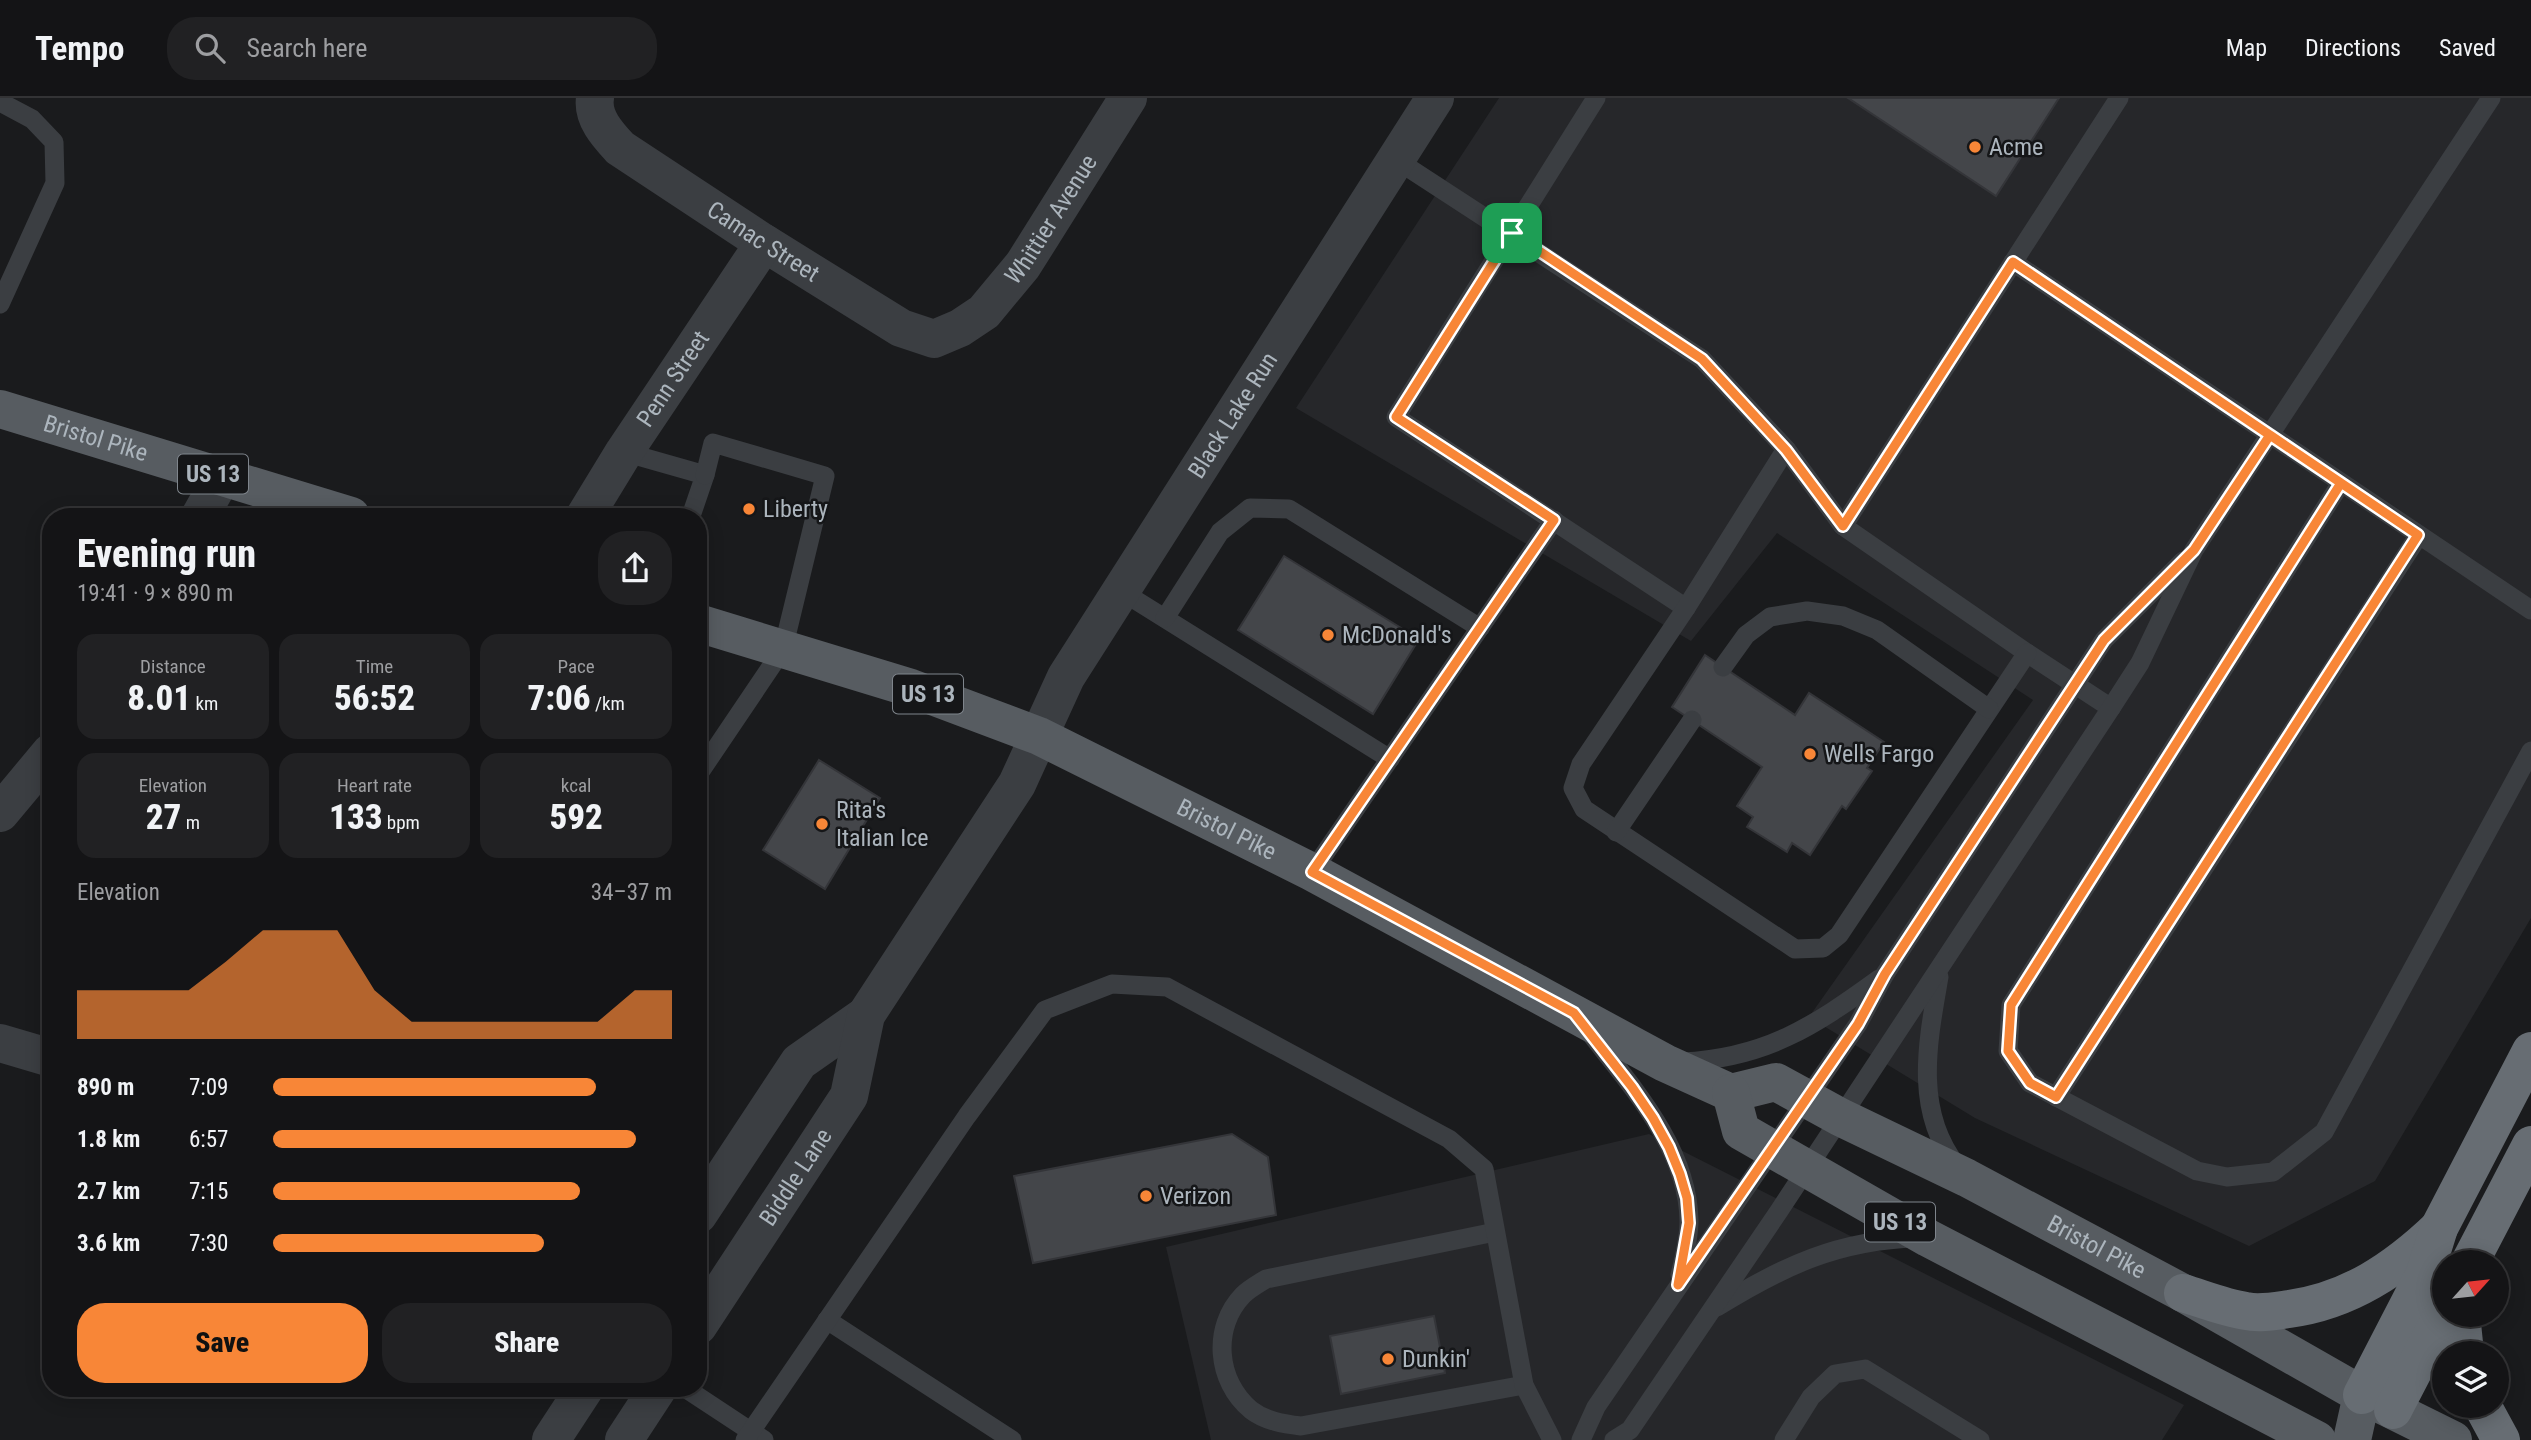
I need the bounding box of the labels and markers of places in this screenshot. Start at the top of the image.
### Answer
place label: Acme [1989,133,2043,161]
marker: Acme [1967,139,1983,155]
pin [1482,203,1542,263]
place label: Liberty [763,495,828,523]
marker: Liberty [741,501,757,517]
place label: McDonald's [1342,621,1452,649]
marker: McDonald's [1320,627,1336,643]
place label: Wells Fargo [1824,740,1934,768]
marker: Wells Fargo [1802,746,1818,762]
place label: Rita's Italian Ice [836,796,929,852]
marker: Rita's Italian Ice [814,816,830,832]
place label: Verizon [1160,1182,1231,1210]
marker: Verizon [1138,1188,1154,1204]
place label: Dunkin' [1402,1345,1470,1373]
marker: Dunkin' [1380,1351,1396,1367]

